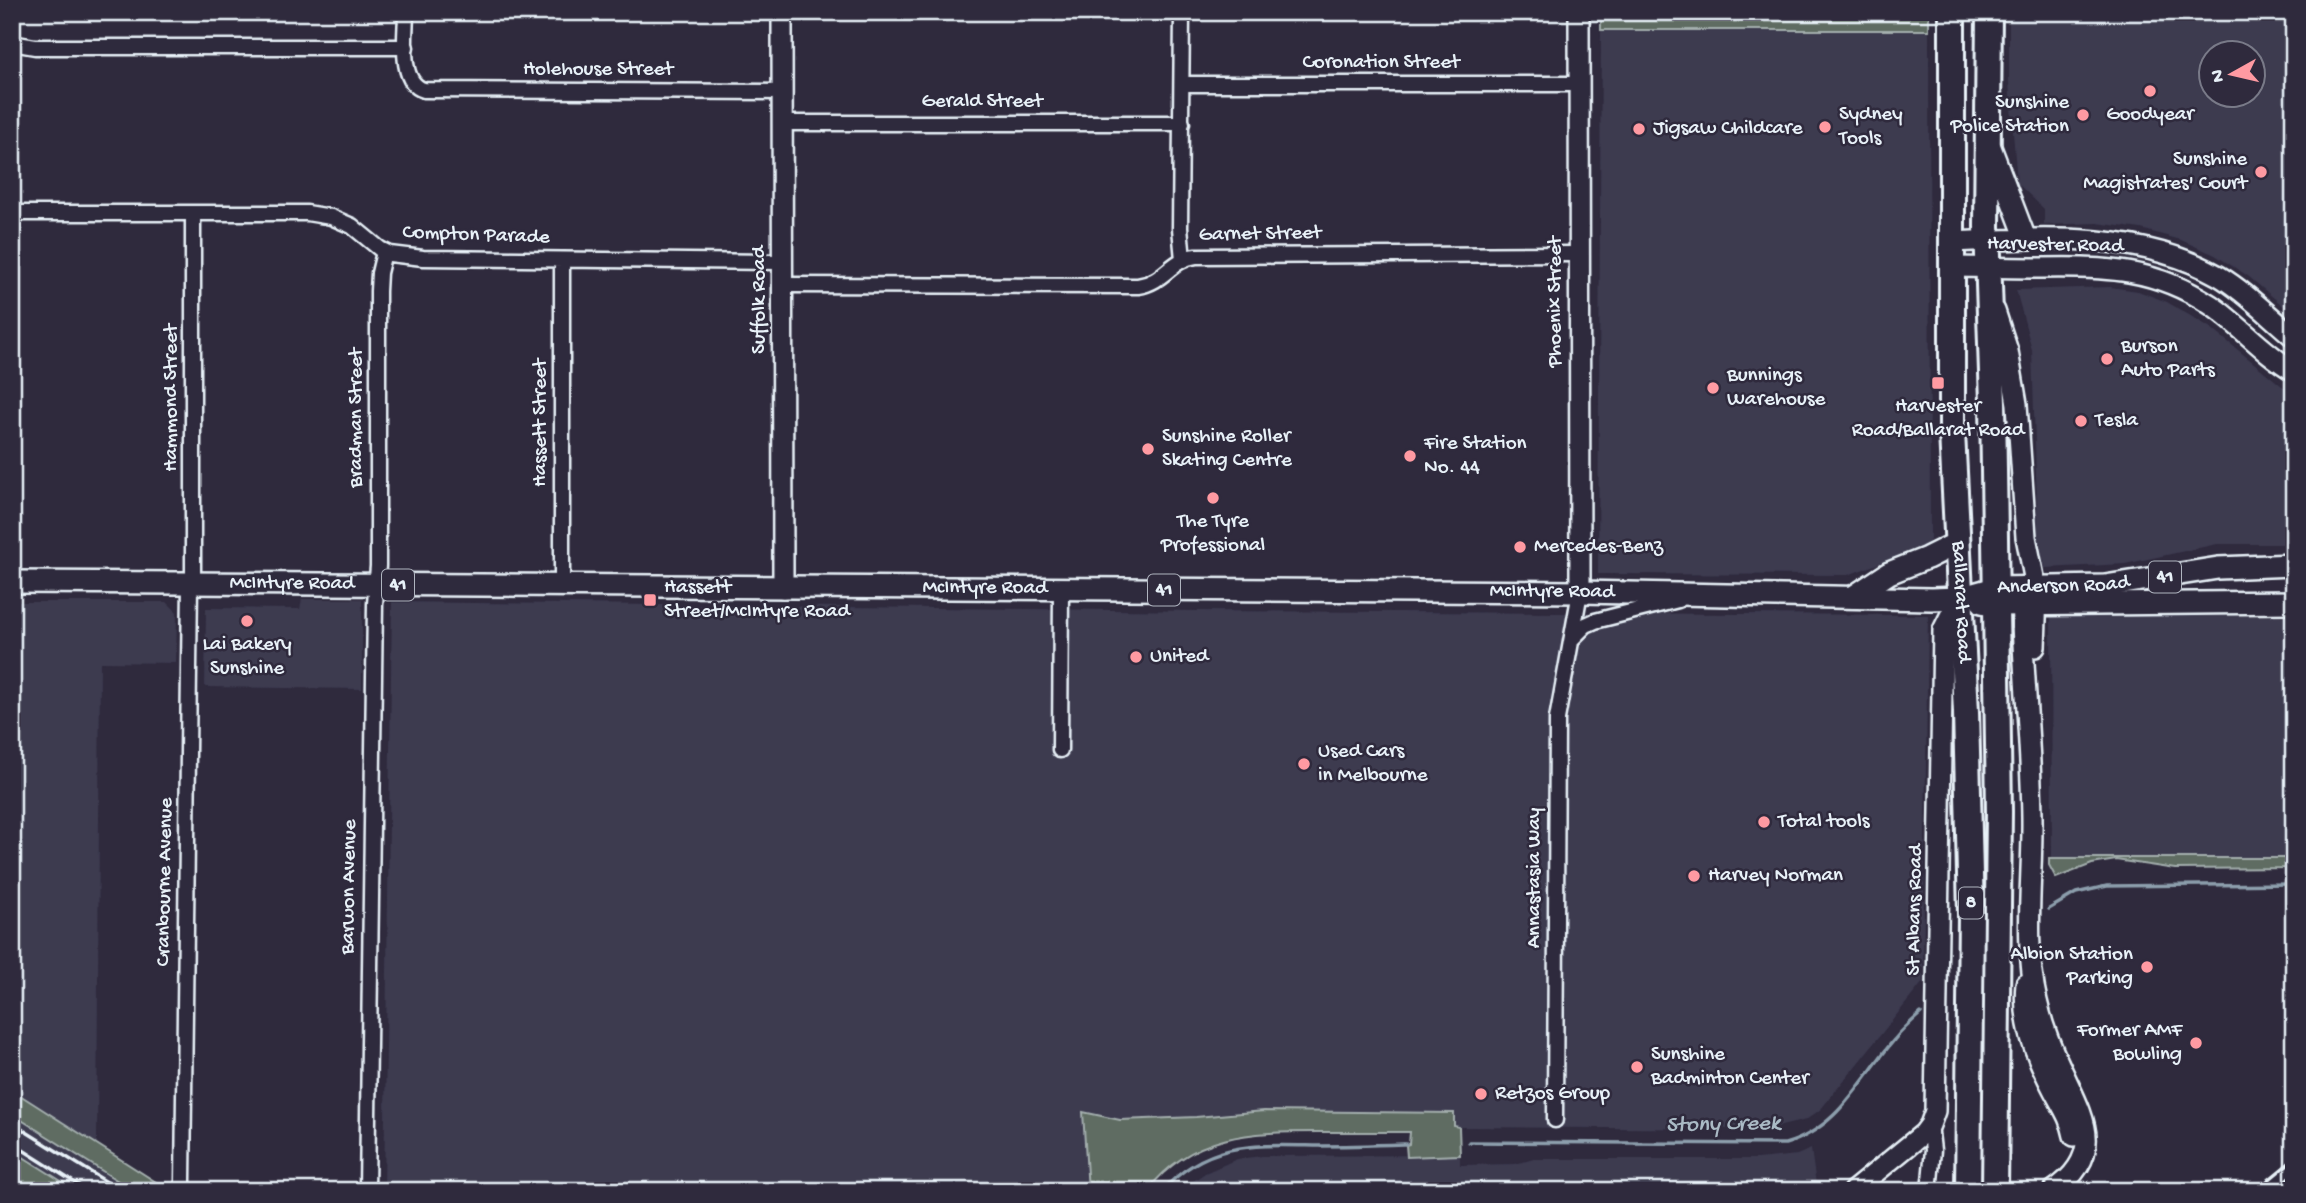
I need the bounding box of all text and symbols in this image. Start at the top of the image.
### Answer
north arrow [2198,38,2268,108]
street label: Coronation Street [1302,51,1462,76]
street label: Holehouse Street [523,58,675,83]
text: N [2206,68,2231,84]
marker: Goodyear [2142,83,2158,99]
street label: Gerald Street [921,90,1045,115]
place label: Sunshine Police Station [1949,91,2070,140]
place label: Sydney Tools [1838,103,1903,152]
place label: Goodyear [2106,103,2195,128]
marker: Sunshine Police Station [2075,107,2091,123]
place label: Jigsaw Childcare [1653,117,1804,142]
marker: Sydney Tools [1817,119,1833,135]
marker: Jigsaw Childcare [1631,121,1647,137]
place label: Sunshine Magistrates' Court [2083,148,2249,197]
marker: Sunshine Magistrates' Court [2253,164,2269,180]
street label: Compton Parade [402,221,551,251]
street label: Garnet Street [1198,221,1324,249]
street label: Harvester Road [1986,232,2125,260]
street label: Phoenix Street [1544,234,1569,369]
street label: Suffolk Road [748,244,773,354]
street label: Hammond Street [160,322,185,472]
place label: Burson Auto Parts [2120,335,2216,384]
street label: Bradman Street [345,346,370,489]
marker: Burson Auto Parts [2099,351,2115,367]
street label: Hassett Street [529,357,554,487]
place label: Bunnings Warehouse [1726,364,1827,413]
marker: Harvester Road/Ballarat Road [1930,375,1946,391]
marker: Bunnings Warehouse [1705,380,1721,396]
place label: Harvester Road/Ballarat Road [1852,395,2026,444]
place label: Tesla [2094,409,2139,434]
marker: Tesla [2073,413,2089,429]
place label: Sunshine Roller Skating Centre [1162,425,1293,474]
place label: Fire Station No. 44 [1423,432,1527,481]
marker: Sunshine Roller Skating Centre [1140,441,1156,457]
marker: Fire Station No. 44 [1402,448,1418,464]
marker: The Tyre Professional [1205,490,1221,506]
place label: The Tyre Professional [1160,510,1265,559]
place label: Mercedes-Benz [1534,535,1664,560]
marker: Mercedes-Benz [1512,539,1528,555]
street label: Ballarat Road [1945,539,1976,665]
road number: 41 [2149,562,2181,592]
street label: Anderson Road [1997,569,2133,600]
road number: 41 [382,570,414,600]
street label: McIntyre Road [229,571,356,597]
street label: McIntyre Road [922,575,1049,601]
road number: 41 [1148,575,1180,606]
place label: Hassett Street/McIntyre Road [664,576,851,625]
street label: McIntyre Road [1489,579,1616,605]
marker: Hassett Street/McIntyre Road [642,592,658,608]
marker: Lai Bakery Sunshine [239,613,255,629]
place label: Lai Bakery Sunshine [202,633,292,682]
place label: United [1150,645,1210,670]
marker: United [1128,649,1144,665]
place label: Used Cars in Melbourne [1318,740,1429,789]
marker: Used Cars in Melbourne [1296,756,1312,772]
street label: Cranbourne Avenue [152,796,180,967]
street label: Annastasia Way [1523,808,1548,948]
place label: Total tools [1777,810,1871,835]
marker: Total tools [1756,814,1772,830]
street label: Barwon Avenue [336,818,364,956]
street label: St Albans Road [1902,842,1930,976]
place label: Harvey Norman [1708,864,1843,889]
marker: Harvey Norman [1686,868,1702,884]
road number: 8 [1959,888,1983,918]
place label: Albion Station Parking [2011,943,2133,992]
marker: Albion Station Parking [2139,959,2155,975]
place label: Former AMF Bowling [2076,1019,2183,1068]
marker: Former AMF Bowling [2188,1035,2204,1051]
place label: Sunshine Badminton Center [1650,1043,1810,1092]
marker: Sunshine Badminton Center [1629,1059,1645,1075]
place label: Retzos Group [1495,1082,1611,1107]
marker: Retzos Group [1473,1086,1489,1102]
water label: Stony Creek [1666,1110,1783,1139]

